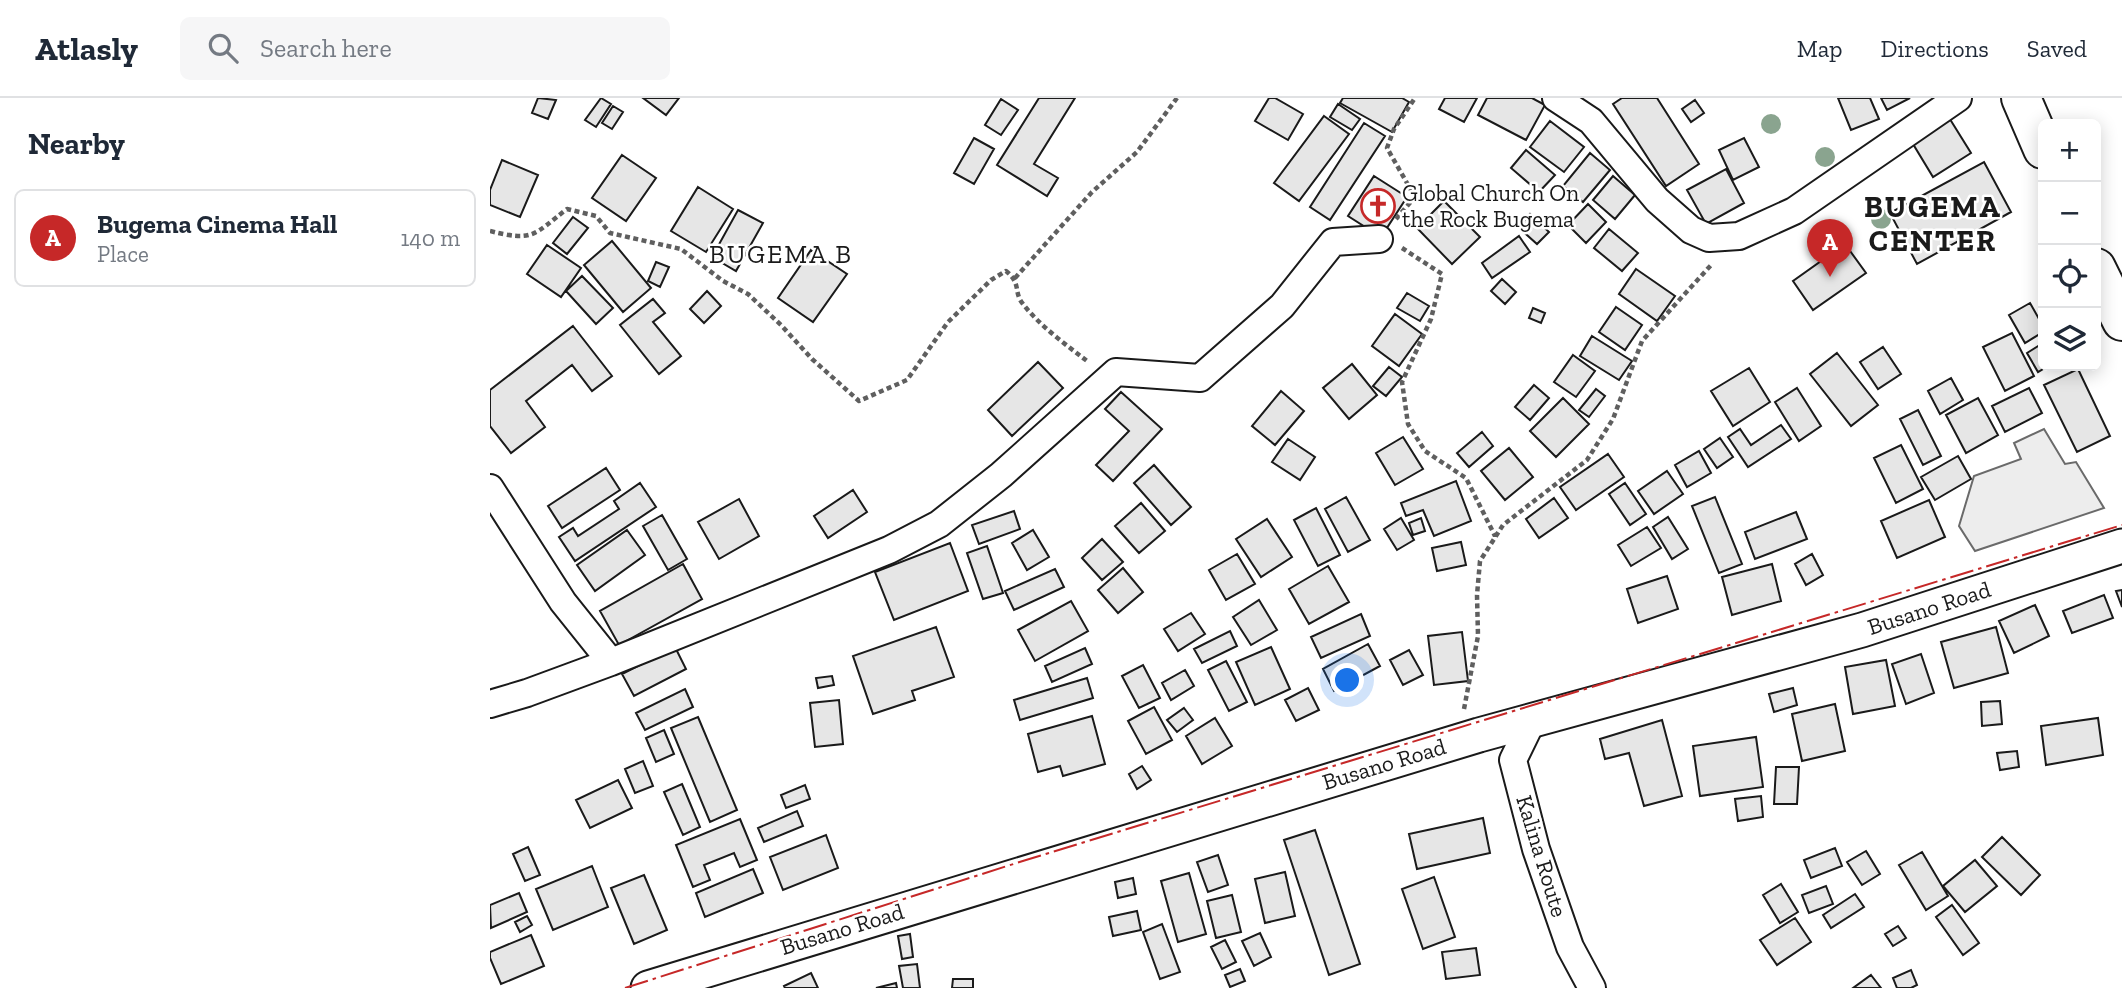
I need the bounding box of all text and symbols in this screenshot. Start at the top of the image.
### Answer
search box [180,17,670,80]
text: Atlasly [35,29,138,68]
icon: search [204,29,242,67]
text: Search here [260,32,392,64]
text: Map [1797,34,1843,63]
text: Directions [1881,34,1989,63]
text: Saved [2027,34,2087,63]
map controls [2038,119,2101,371]
button: + [2038,119,2101,182]
text: Nearby [28,126,125,162]
place label: Global Church On the Rock Bugema [1402,179,1579,233]
button: − [2038,182,2101,245]
church icon: Global Church On the Rock Bugema [1359,187,1397,225]
district label: BUGEMA CENTER [1864,189,2002,259]
text: Bugema Cinema Hall [97,208,337,240]
pin: A [1807,219,1853,277]
text: A [45,224,61,252]
text: 140 m [400,224,460,252]
district label: BUGEMA B [709,238,853,270]
text: Place [97,240,149,268]
button: locate [2038,245,2101,308]
button: layers [2038,308,2101,371]
street label: Busano Road [1864,575,1994,641]
your location [1330,663,1364,697]
street label: Busano Road [1319,732,1449,796]
street label: Kalina Route [1510,792,1574,920]
street label: Busano Road [777,897,907,961]

